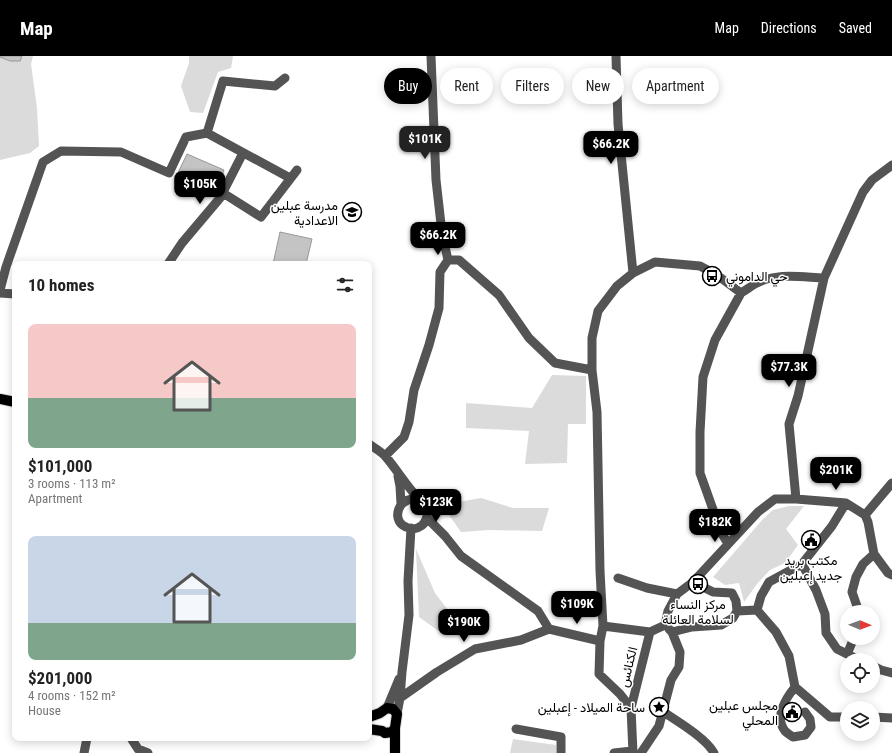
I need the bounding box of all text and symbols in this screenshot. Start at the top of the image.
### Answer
text: Map [20,17,53,40]
text: Map [715,20,739,36]
text: Directions [761,20,817,36]
text: Saved [839,20,872,36]
chip: Buy [384,68,432,104]
chip: Rent [440,68,493,104]
chip: Filters [501,68,564,104]
chip: New [572,68,624,104]
chip: Apartment [632,68,719,104]
pin: $101K [397,126,453,160]
text: $101K [408,131,442,146]
pin: $66.2K [578,131,644,165]
text: $66.2K [592,136,630,151]
pin: $105K [172,171,228,205]
text: $105K [183,176,217,191]
place label: مدرسة عبلين الاعدادية [271,198,338,228]
school or university icon: مدرسة عبلين الاعدادية [341,201,363,223]
pin: $66.2K [405,222,471,256]
text: $66.2K [419,227,457,242]
bus stop icon: حي الداموني [701,265,723,287]
place label: حي الداموني [726,269,788,287]
icon: filters [334,274,356,296]
text: 10 homes [28,275,94,295]
icon: home [156,350,228,422]
pin: $77.3K [756,354,822,388]
text: $77.3K [770,359,808,374]
text: $101,000 [28,456,92,476]
pin: $201K [808,457,864,491]
text: $201K [819,462,853,477]
text: 3 rooms · 113 m² [28,476,115,491]
pin: $123K [408,489,464,523]
text: Apartment [28,491,82,506]
text: $123K [419,494,453,509]
pin: $182K [687,509,743,543]
text: $182K [698,514,732,529]
public building icon: مكتب بريد جديد إعبلين [800,529,822,551]
place label: مكتب بريد جديد إعبلين [780,553,843,585]
icon: home [156,562,228,634]
bus stop icon: مركز النساء لسلامة العائلة [687,573,709,595]
pin: $109K [549,591,605,625]
text: $109K [560,596,594,611]
place label: مركز النساء لسلامة العائلة [662,597,734,627]
north arrow [840,605,880,645]
map controls [840,605,880,741]
pin: $190K [436,609,492,643]
text: $190K [447,614,481,629]
street label: الكنائس [616,645,641,689]
button: locate [840,653,880,693]
text: $201,000 [28,668,92,688]
text: 4 rooms · 152 m² [28,688,115,703]
place icon: ساحة الميلاد - إعبلين [648,696,670,718]
place label: مجلس عبلين المحلي [709,698,778,731]
place label: ساحة الميلاد - إعبلين [538,700,645,717]
public building icon: مجلس عبلين المحلي [781,701,803,723]
button: layers [840,701,880,741]
text: House [28,703,61,718]

